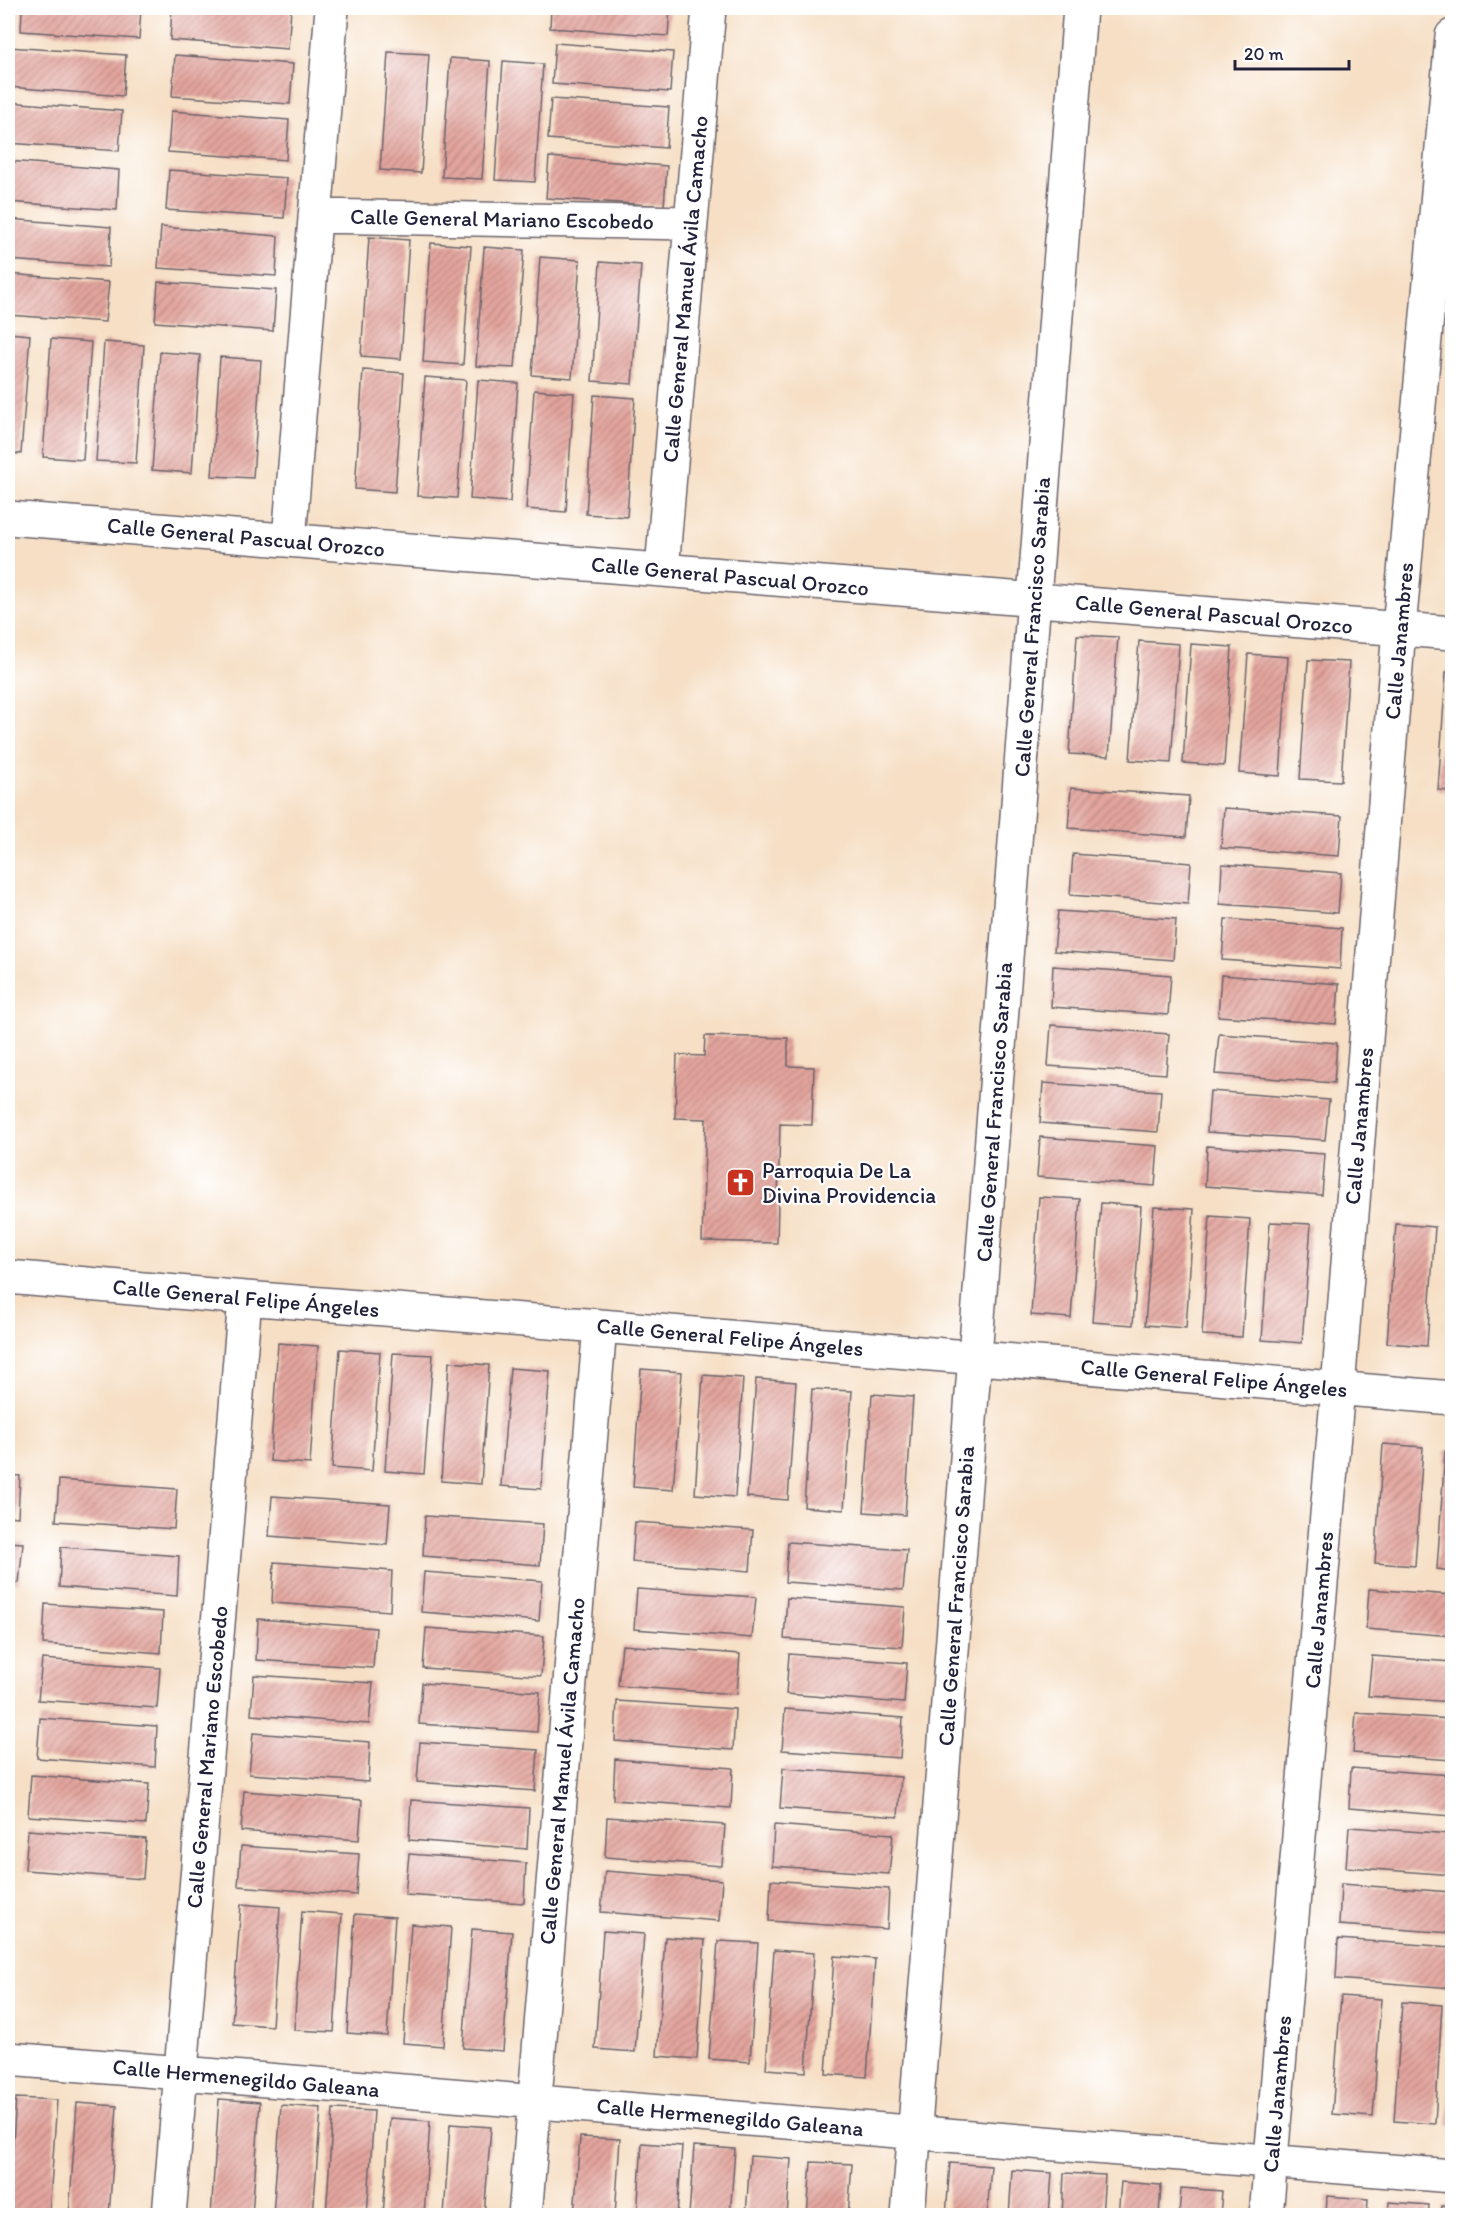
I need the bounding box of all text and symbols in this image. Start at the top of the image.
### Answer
scale bar [1235,33,1349,71]
text: 20 m [1244,43,1284,65]
street label: Calle General Manuel Ávila Camacho [656,114,714,464]
street label: Calle General Mariano Escobedo [350,203,654,235]
street label: Calle General Francisco Sarabia [1008,475,1056,778]
street label: Calle General Pascual Orozco [106,511,386,563]
street label: Calle General Pascual Orozco [590,550,870,602]
street label: Calle Janambres [1379,561,1419,721]
street label: Calle General Pascual Orozco [1074,588,1354,640]
street label: Calle General Francisco Sarabia [970,960,1018,1263]
street label: Calle Janambres [1339,1046,1379,1206]
place label: Parroquia De La Divina Providencia [762,1157,936,1209]
church icon: Parroquia De La Divina Providencia [725,1167,757,1199]
street label: Calle General Felipe Ángeles [111,1273,381,1323]
street label: Calle General Felipe Ángeles [595,1312,865,1362]
street label: Calle General Felipe Ángeles [1079,1353,1349,1403]
street label: Calle General Francisco Sarabia [932,1444,980,1747]
street label: Calle Janambres [1299,1530,1339,1690]
street label: Calle General Manuel Ávila Camacho [533,1596,591,1946]
street label: Calle General Mariano Escobedo [180,1605,234,1909]
street label: Calle Janambres [1257,2014,1297,2174]
street label: Calle Hermenegildo Galeana [111,2053,381,2103]
street label: Calle Hermenegildo Galeana [595,2092,865,2142]

